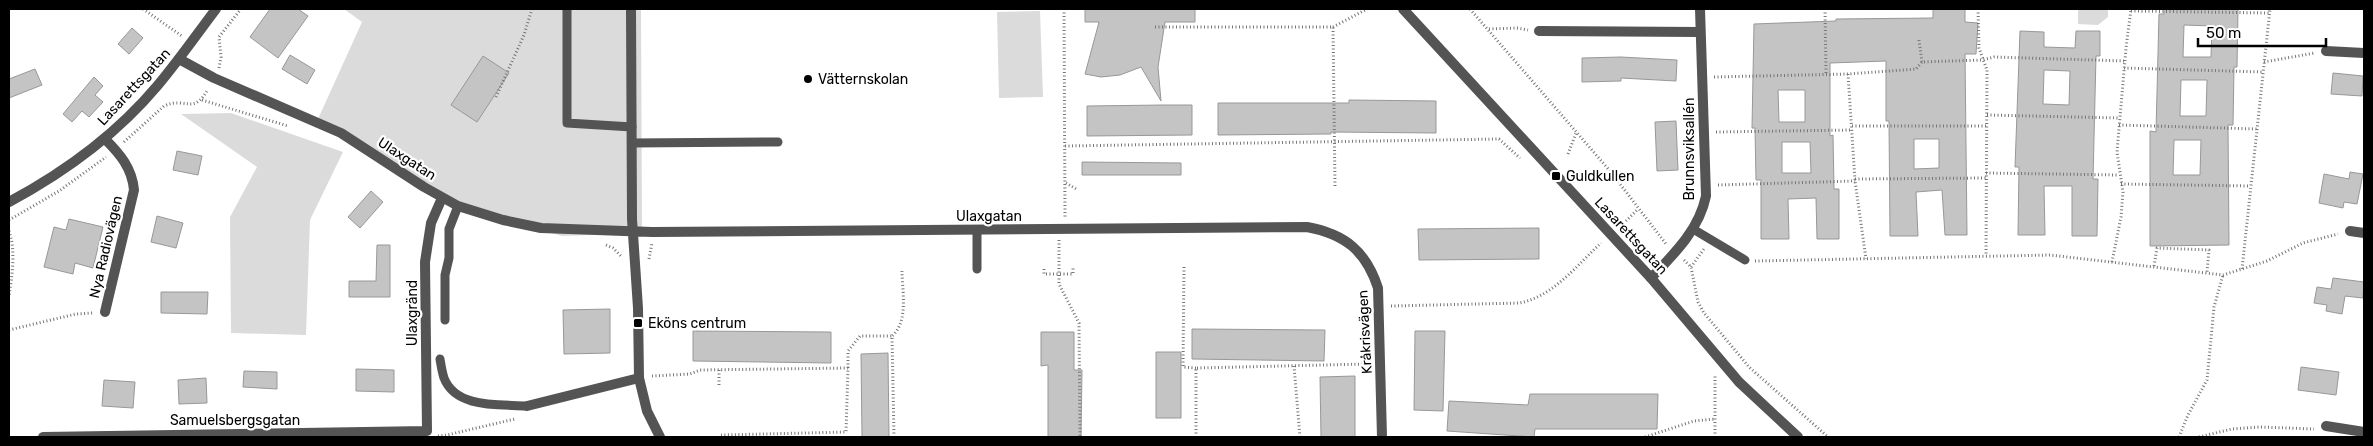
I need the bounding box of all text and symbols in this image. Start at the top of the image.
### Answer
scale bar [2198,15,2326,47]
text: 50 m [2206,24,2241,42]
street label: Lasarettsgatan [94,45,174,129]
place label: Vätternskolan [818,71,908,88]
marker: Vätternskolan [802,73,814,85]
street label: Brunnsviksallén [1681,97,1698,201]
street label: Ulaxgatan [375,134,439,184]
place label: Guldkullen [1566,168,1634,185]
marker: Guldkullen [1550,170,1562,182]
street label: Nya Radiovägen [86,194,126,300]
street label: Lasarettsgatan [1591,194,1671,278]
street label: Ulaxgatan [956,208,1022,225]
street label: Ulaxgränd [404,280,421,346]
street label: Kråkrisvägen [1354,290,1376,374]
place label: Eköns centrum [648,315,746,332]
marker: Eköns centrum [632,317,644,329]
street label: Samuelsbergsgatan [170,412,300,429]

